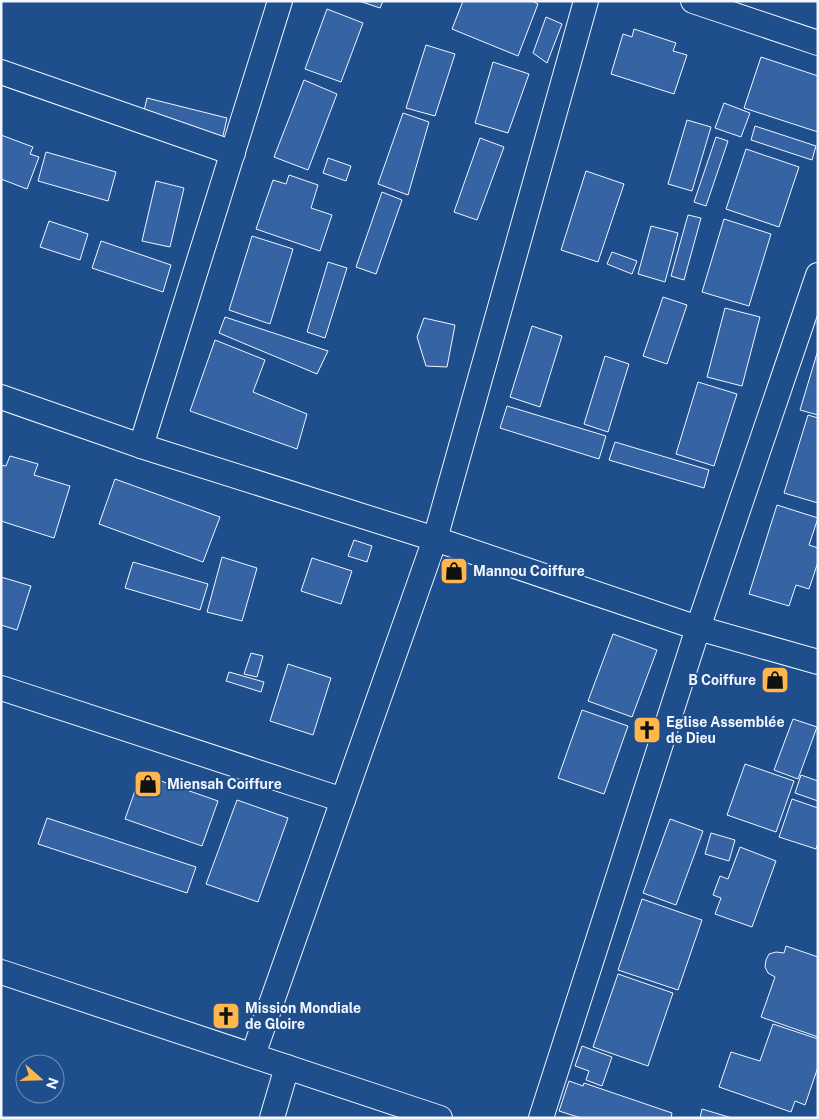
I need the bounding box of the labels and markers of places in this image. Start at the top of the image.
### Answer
shop icon: Mannou Coiffure [439,556,469,586]
place label: Mannou Coiffure [473,563,585,579]
shop icon: B Coiffure [760,665,790,695]
place label: B Coiffure [688,672,756,688]
place label: Eglise Assemblée de Dieu [666,714,784,746]
church icon: Eglise Assemblée de Dieu [632,715,662,745]
shop icon: Miensah Coiffure [133,769,163,799]
place label: Miensah Coiffure [167,776,282,792]
place label: Mission Mondiale de Gloire [245,1000,361,1032]
church icon: Mission Mondiale de Gloire [211,1001,241,1031]

